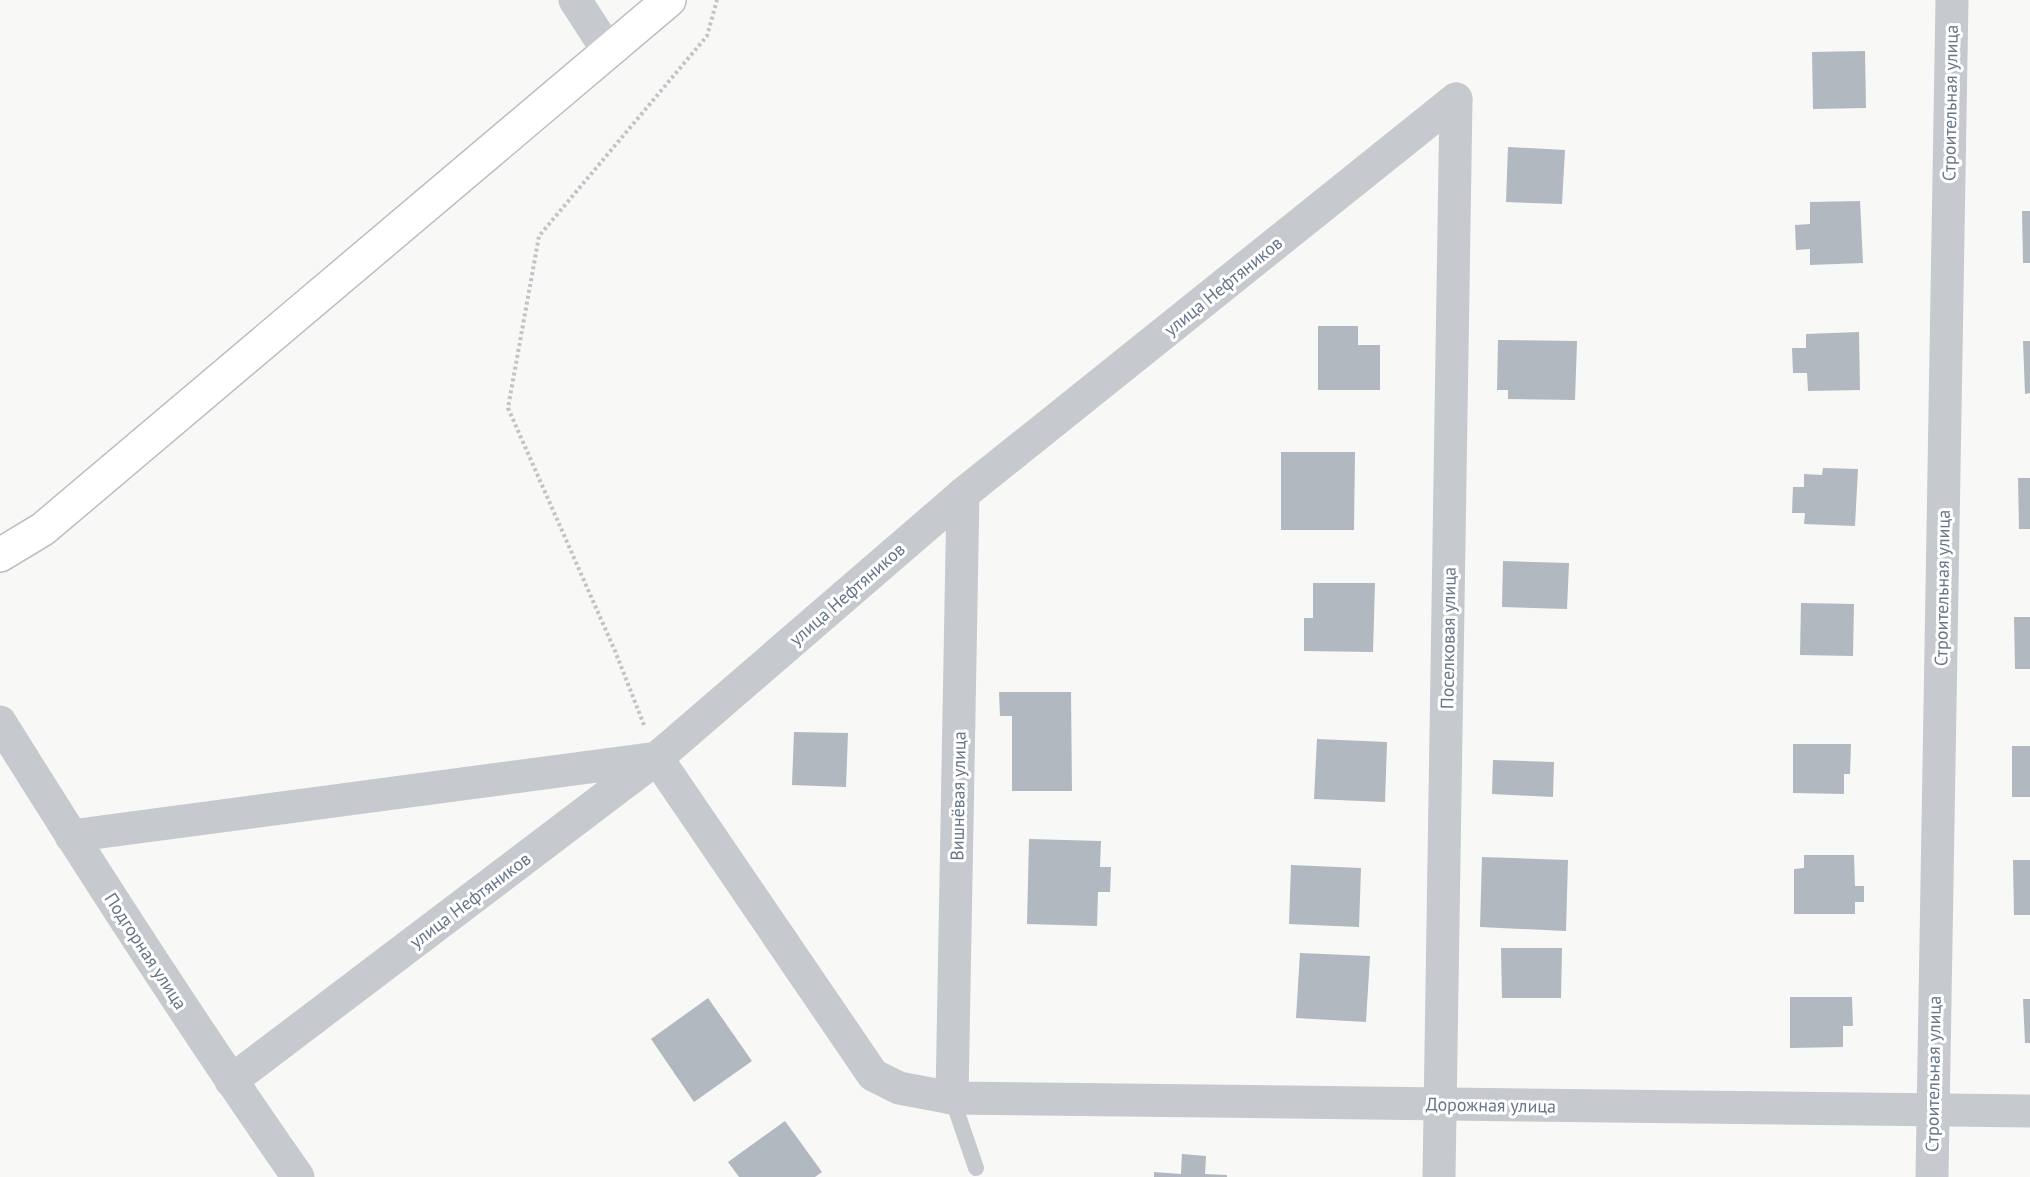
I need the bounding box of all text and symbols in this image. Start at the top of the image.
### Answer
street label: Строительная улица [1937,25,1963,181]
street label: улица Нефтяников [1159,231,1287,341]
street label: Строительная улица [1929,510,1955,666]
street label: улица Нефтяников [784,537,910,651]
street label: Поселковая улица [1435,567,1461,709]
street label: Вишнёвая улица [945,731,971,861]
street label: улица Нефтяников [405,847,535,953]
street label: Подгорная улица [100,888,192,1014]
street label: Строительная улица [1920,996,1946,1152]
street label: Дорожная улица [1426,1092,1556,1118]

